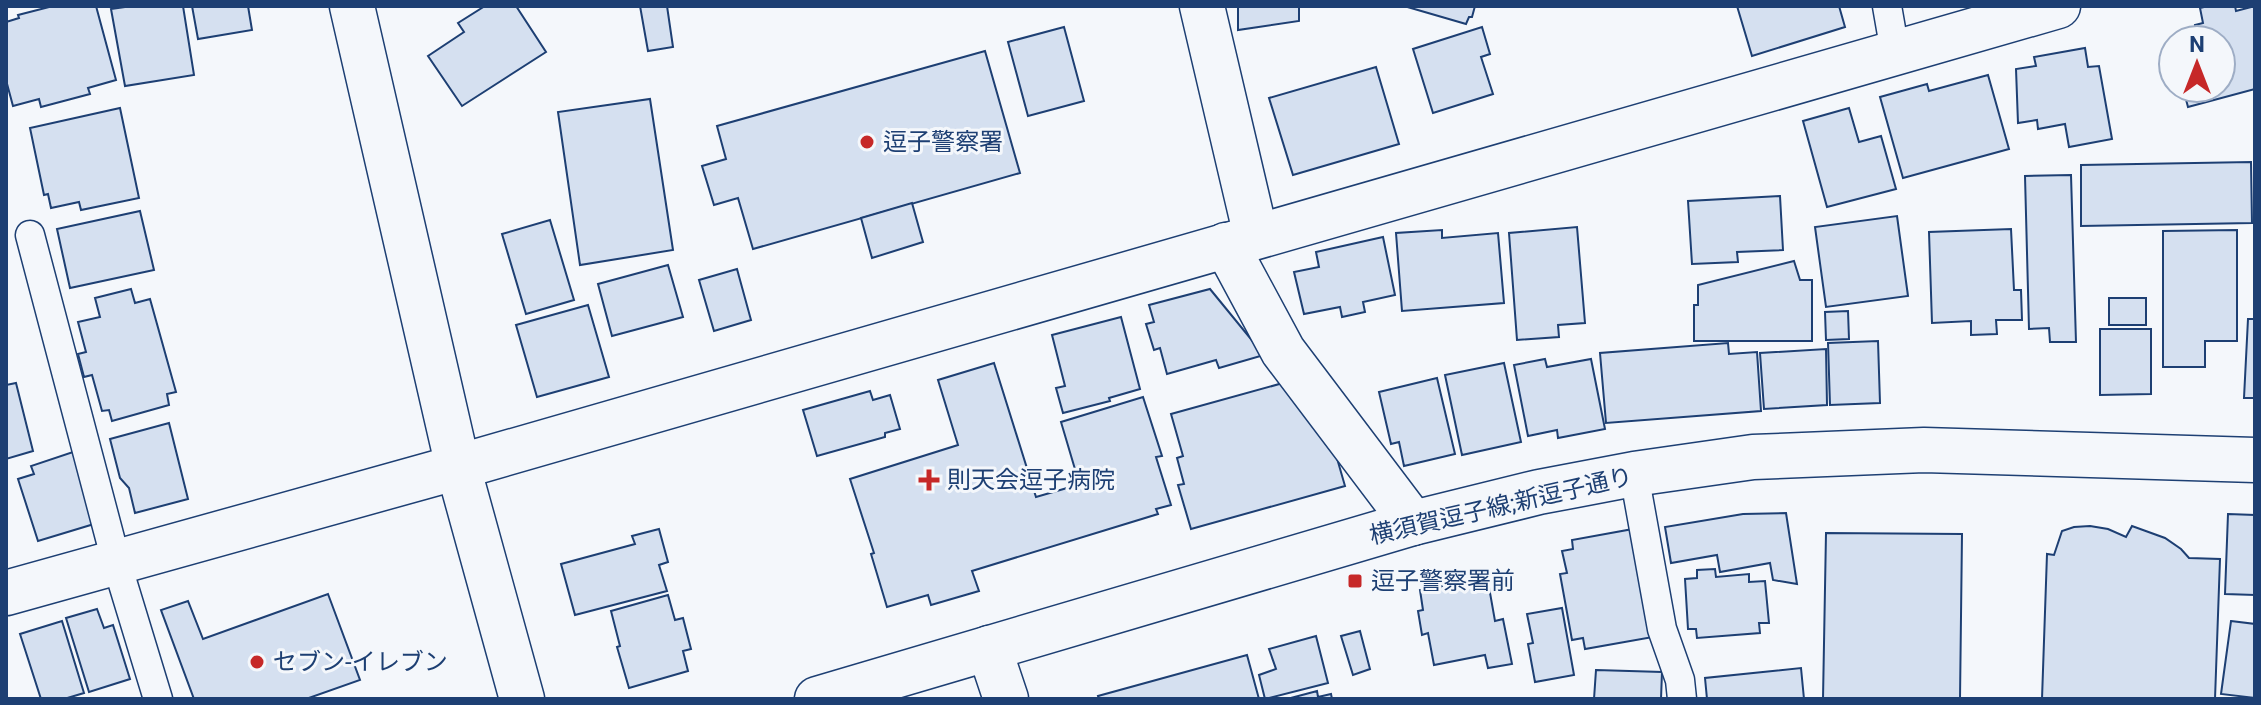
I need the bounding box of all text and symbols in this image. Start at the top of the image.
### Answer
north arrow [2157,24,2237,104]
text: N [2189,32,2205,57]
place label: 逗子警察署 [883,128,1003,156]
marker: 逗子警察署 [858,133,876,151]
street label: 横須賀逗子線;新逗子通り [1367,462,1635,550]
place label: 則天会逗子病院 [947,466,1115,494]
marker: 則天会逗子病院 [918,469,940,491]
place label: 逗子警察署前 [1371,567,1515,595]
marker: 逗子警察署前 [1346,572,1364,590]
place label: セブン-イレブン [273,648,448,676]
marker: セブン-イレブン [248,653,266,671]

